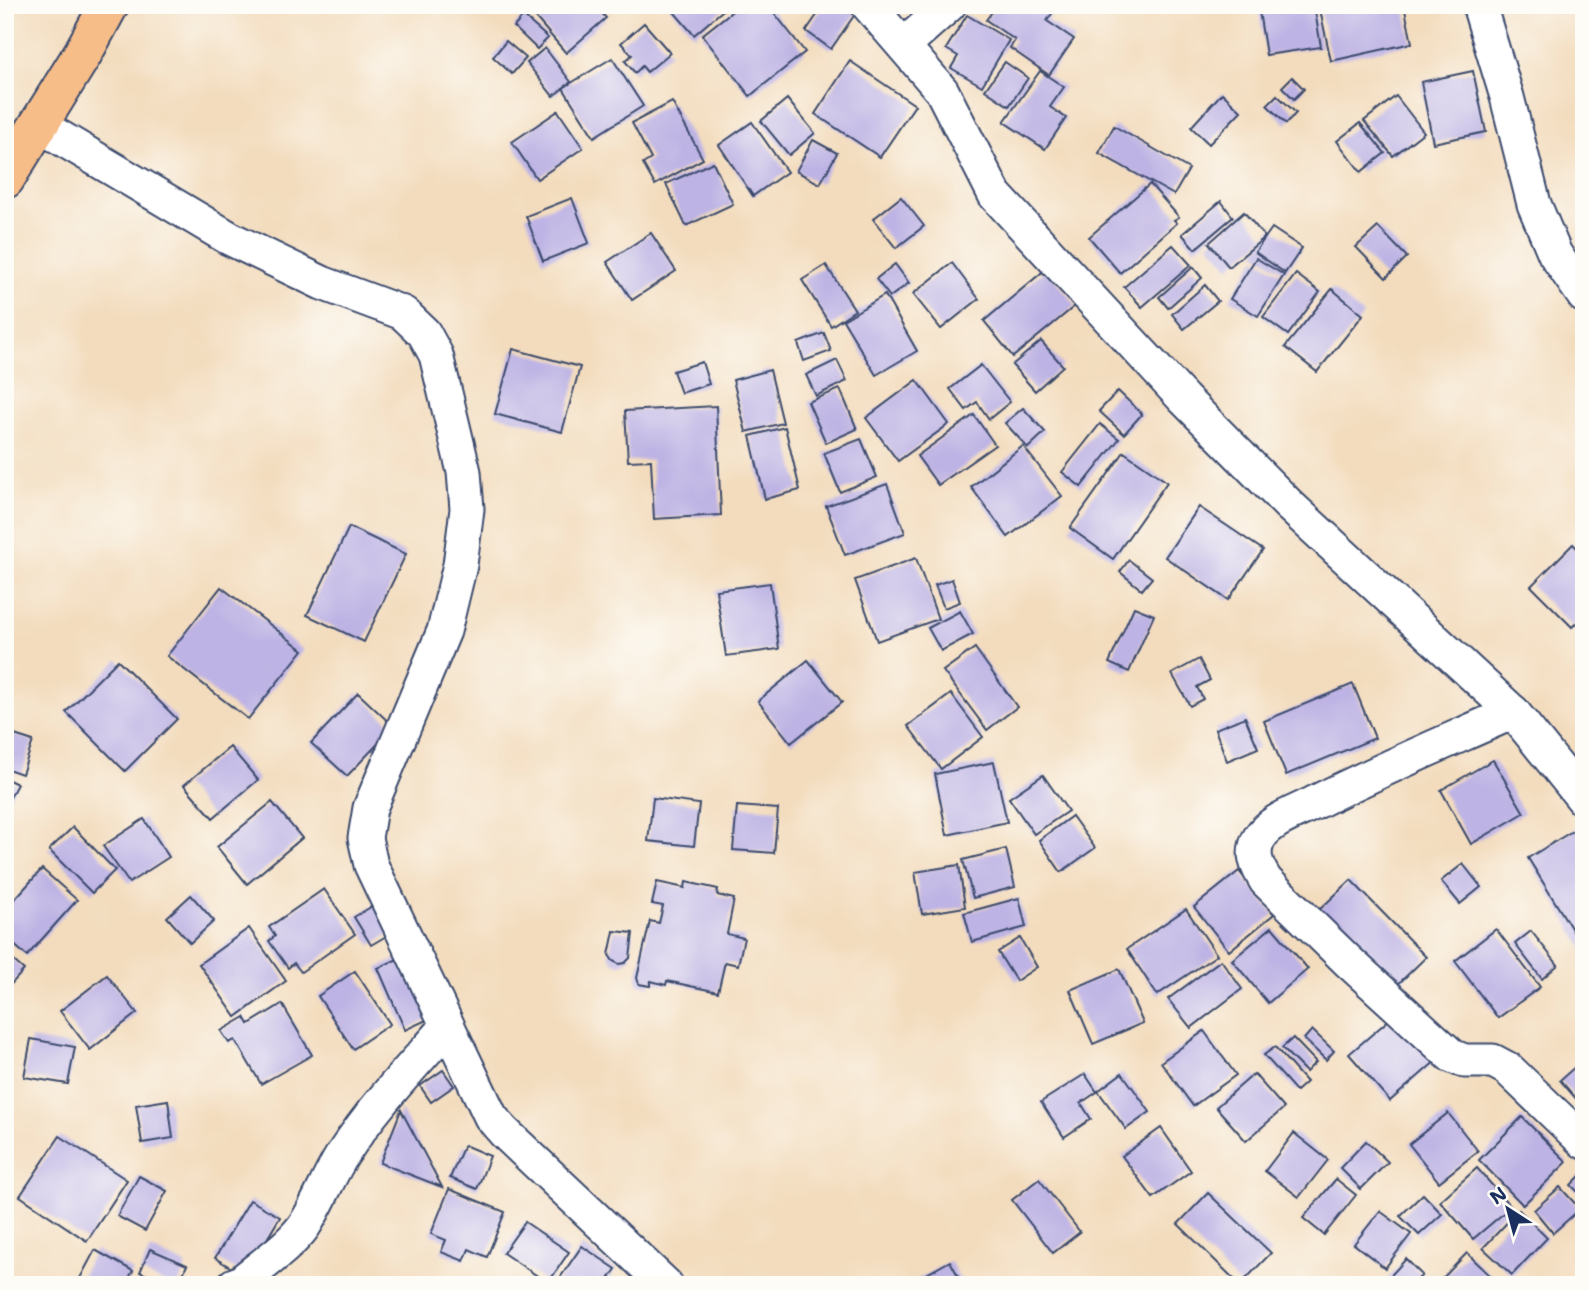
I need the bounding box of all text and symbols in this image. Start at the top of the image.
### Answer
north arrow [1474,1174,1544,1244]
text: N [1485,1181,1512,1210]

